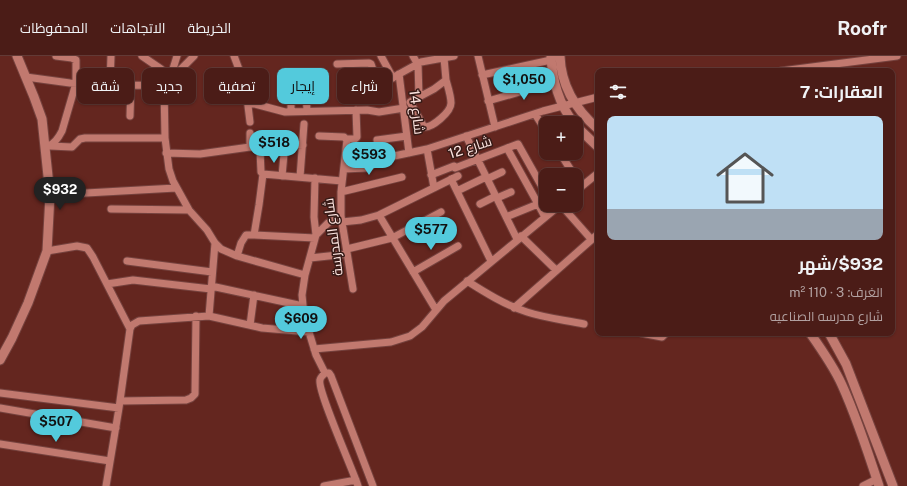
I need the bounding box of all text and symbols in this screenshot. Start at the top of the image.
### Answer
text: Roofr [837,17,887,39]
text: المحفوظات [20,20,88,36]
text: الاتجاهات [110,20,166,36]
text: الخريطة [188,20,231,36]
pin: $1,050 [491,67,557,101]
chip: شقة [77,68,134,104]
chip: جديد [142,68,196,104]
chip: تصفية [204,68,269,104]
chip: إيجار [277,68,329,104]
chip: شراء [337,68,392,104]
text: $1,050 [502,72,546,87]
icon: filters [607,81,629,103]
text: العقارات: 7 [800,82,883,102]
street label: شارع 14 [405,89,428,135]
map controls [539,116,583,212]
button: + [539,116,583,160]
pin: $518 [250,130,298,164]
street label: شارع 12 [446,133,494,162]
text: $518 [258,135,290,150]
pin: $593 [345,142,393,176]
icon: home [709,142,781,214]
text: $593 [352,147,386,162]
button: − [539,168,583,212]
pin: $932 [36,177,84,211]
text: $932 [43,182,77,197]
street label: شارع المدرسة [320,197,347,277]
pin: $577 [407,217,455,251]
text: $577 [414,222,448,237]
text: $932/شهر [798,254,883,274]
text: الغرف: 3 · 110 m² [789,285,883,300]
pin: $609 [277,306,325,340]
text: شارع مدرسه الصناعيه [770,309,883,324]
text: $609 [284,311,318,326]
pin: $507 [32,409,80,443]
text: $507 [39,414,73,429]

